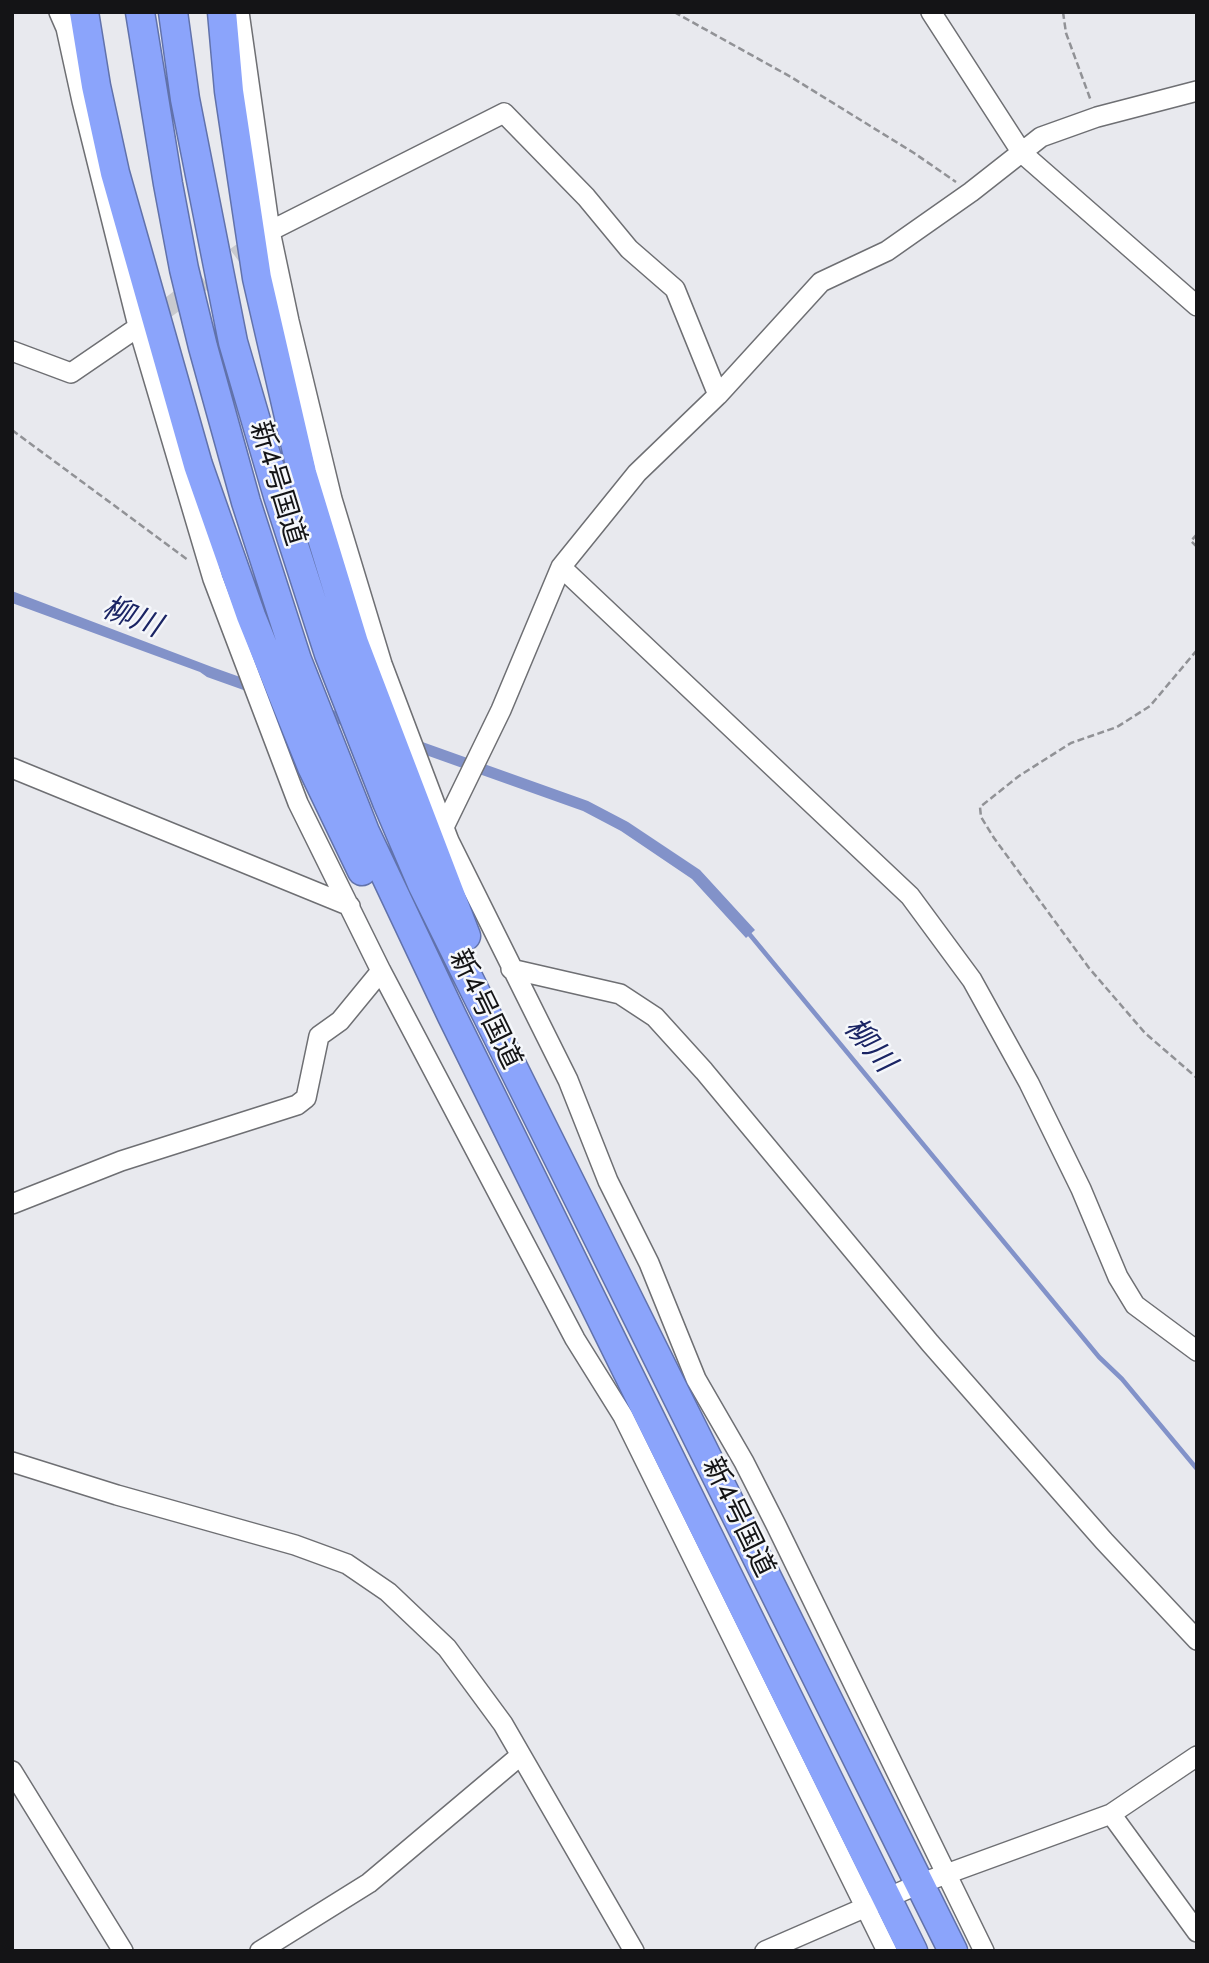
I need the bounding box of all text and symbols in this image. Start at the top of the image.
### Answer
street label: 新4号国道 [241,418,311,550]
water label: 柳川 [97,591,165,647]
street label: 新4号国道 [441,945,527,1075]
water label: 柳川 [835,1011,901,1081]
street label: 新4号国道 [694,1453,780,1583]

